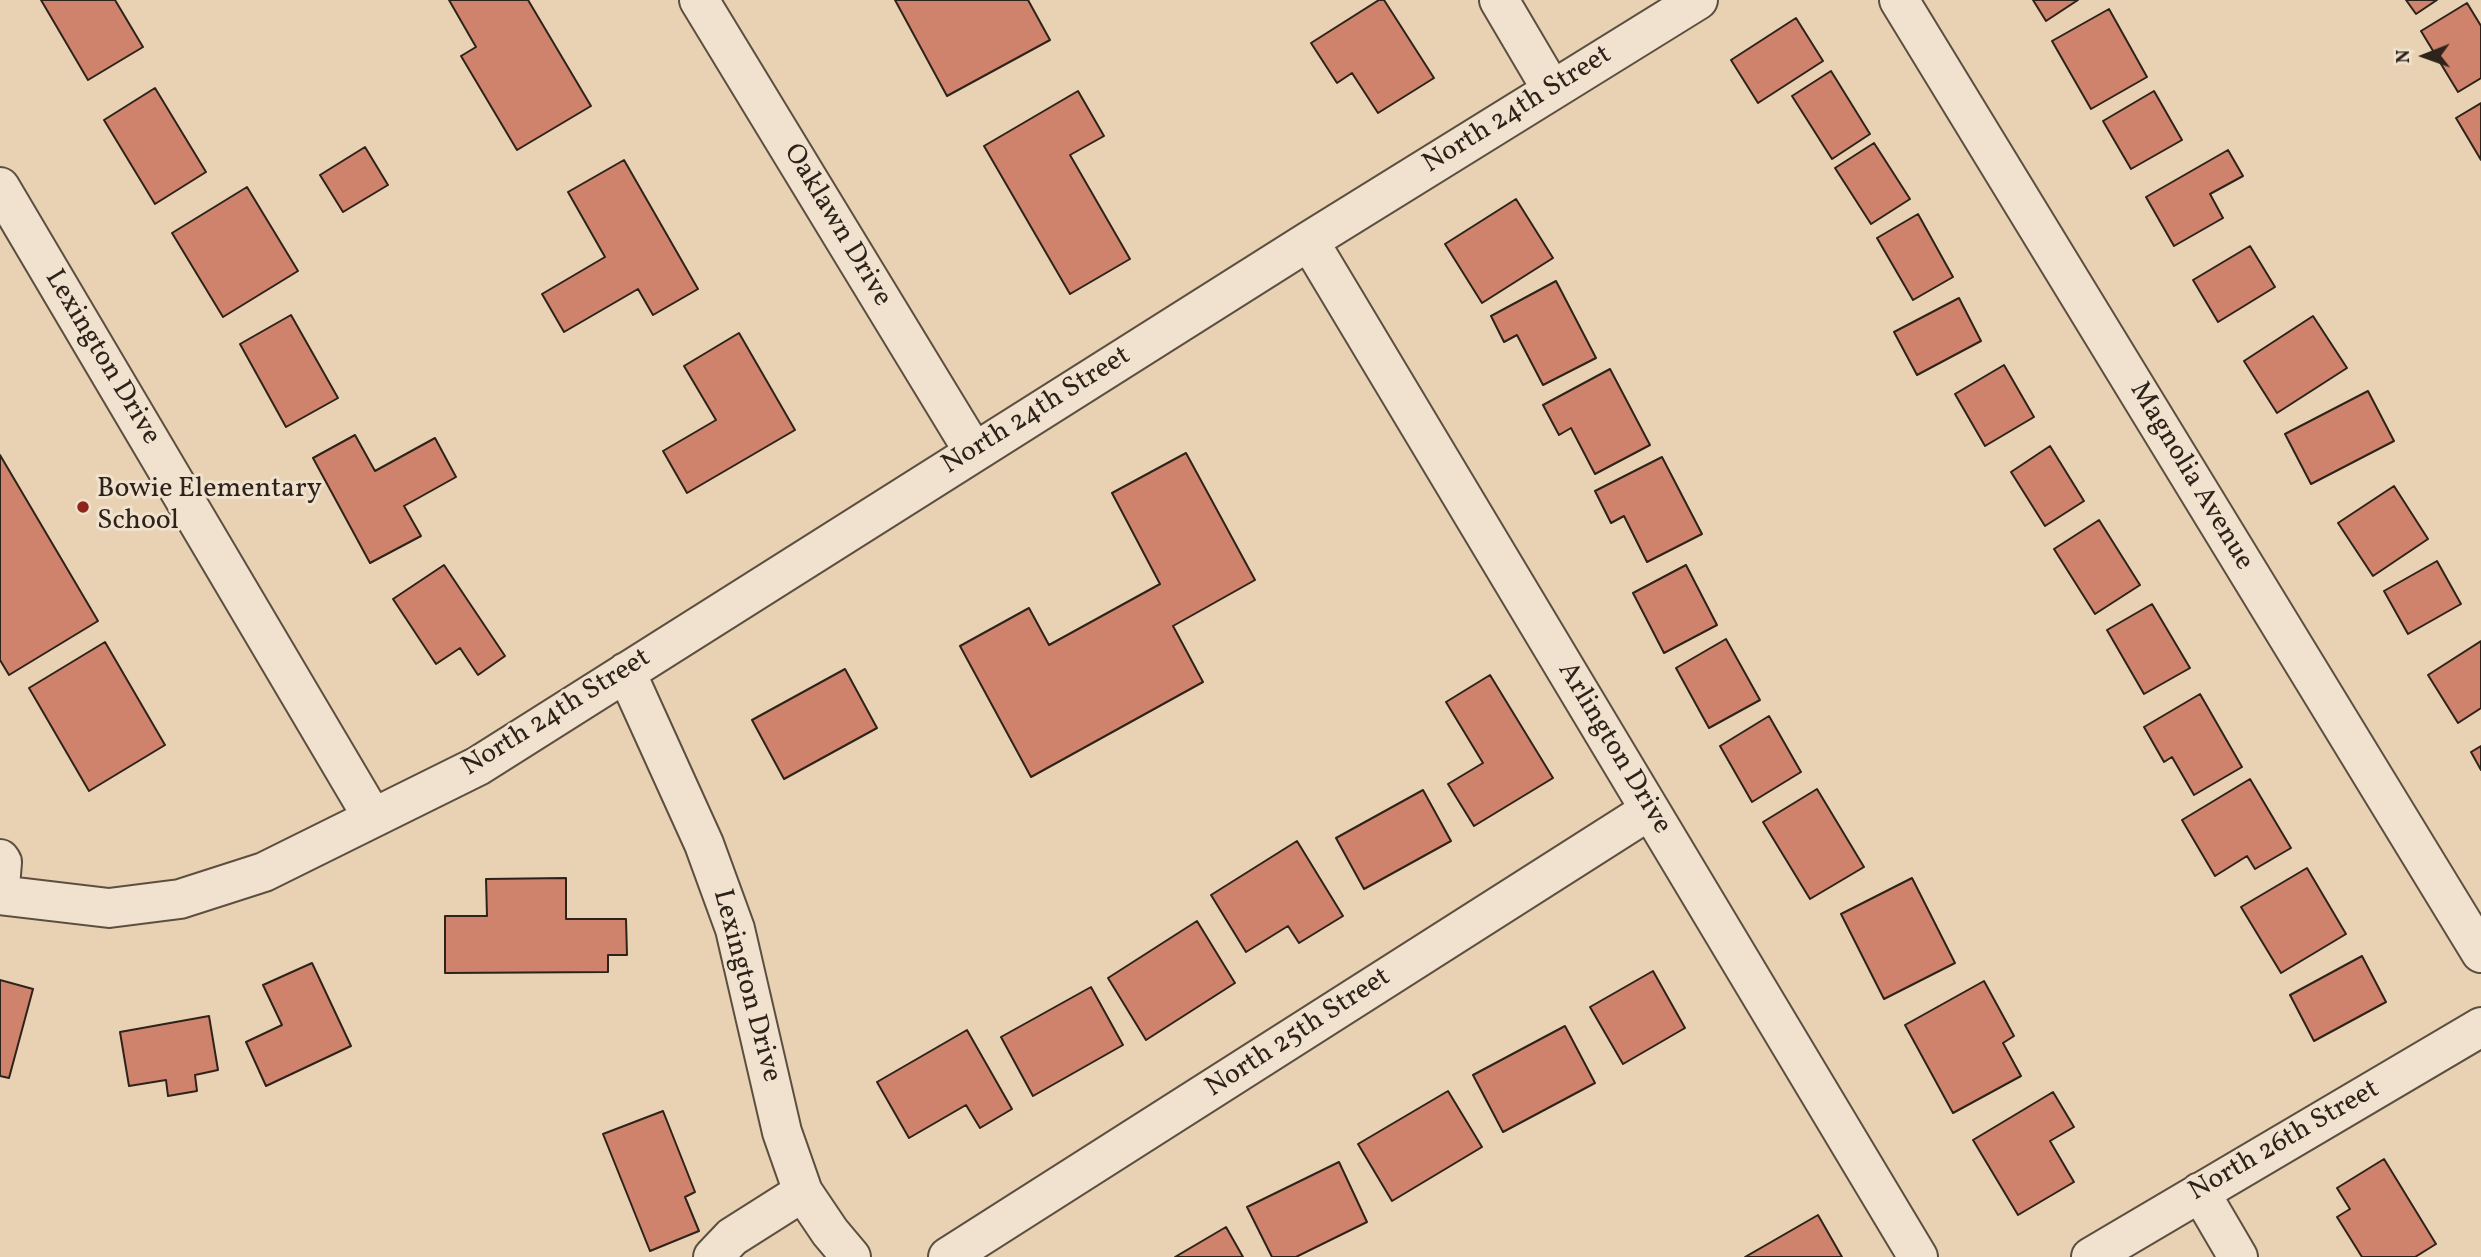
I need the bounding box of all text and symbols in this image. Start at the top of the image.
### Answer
north arrow [2390,21,2460,91]
street label: North 24th Street [1418,40,1618,182]
text: N [2391,49,2417,63]
street label: Oaklawn Drive [774,139,898,313]
street label: Lexington Drive [36,264,166,452]
street label: North 24th Street [937,341,1137,483]
street label: Magnolia Avenue [2121,377,2259,577]
place label: Bowie Elementary School [97,474,322,540]
marker: Bowie Elementary School [75,499,91,515]
street label: North 24th Street [457,643,657,785]
street label: Arlington Drive [1549,657,1677,841]
street label: Lexington Drive [703,886,787,1086]
street label: North 25th Street [1200,962,1398,1106]
street label: North 26th Street [2184,1074,2386,1210]

